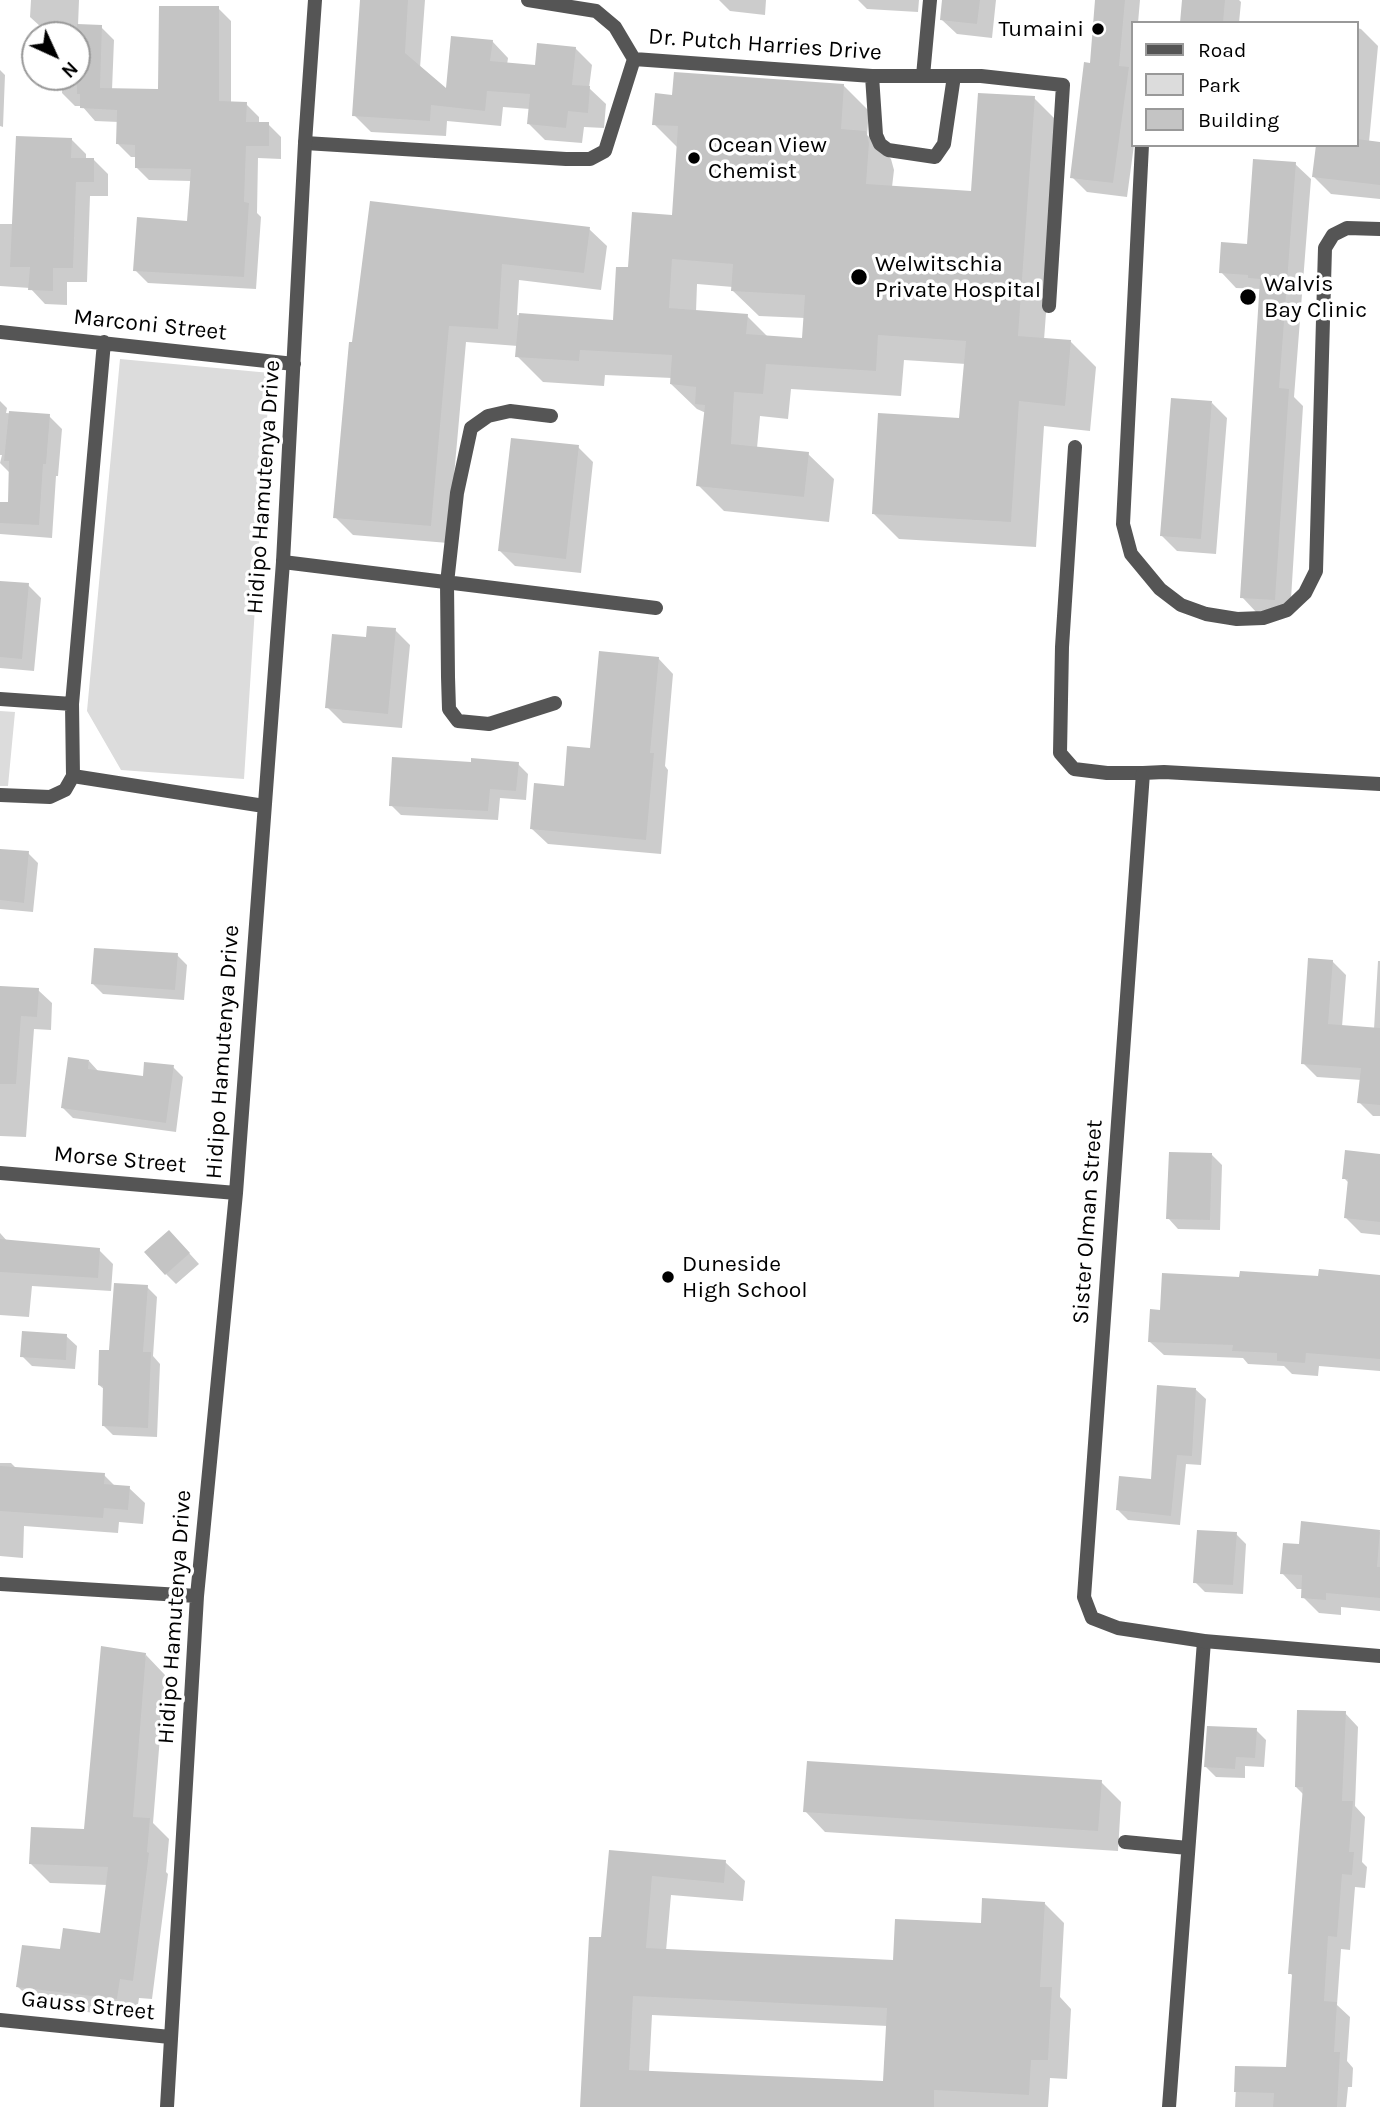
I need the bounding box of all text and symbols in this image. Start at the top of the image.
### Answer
place label: Tumaini [998,15,1084,43]
north arrow [21,21,91,91]
marker: Tumaini [1090,21,1106,37]
legend [1132,21,1359,147]
street label: Dr. Putch Harries Drive [647,23,883,67]
text: Road [1198,38,1246,62]
text: N [57,57,82,82]
text: Park [1198,73,1241,97]
text: Building [1198,108,1279,132]
place label: Ocean View Chemist [708,131,827,185]
marker: Ocean View Chemist [686,150,702,166]
place label: Welwitschia Private Hospital [875,250,1041,304]
marker: Welwitschia Private Hospital [849,267,869,287]
place label: Walvis Bay Clinic [1264,270,1367,324]
marker: Walvis Bay Clinic [1238,287,1258,307]
street label: Marconi Street [72,303,228,347]
street label: Hidipo Hamutenya Drive [241,359,287,615]
street label: Hidipo Hamutenya Drive [200,924,246,1180]
street label: Sister Olman Street [1067,1119,1109,1325]
street label: Morse Street [53,1140,187,1180]
place label: Duneside High School [682,1250,808,1304]
marker: Duneside High School [660,1269,676,1285]
street label: Hidipo Hamutenya Drive [152,1489,198,1745]
street label: Gauss Street [20,1985,156,2027]

